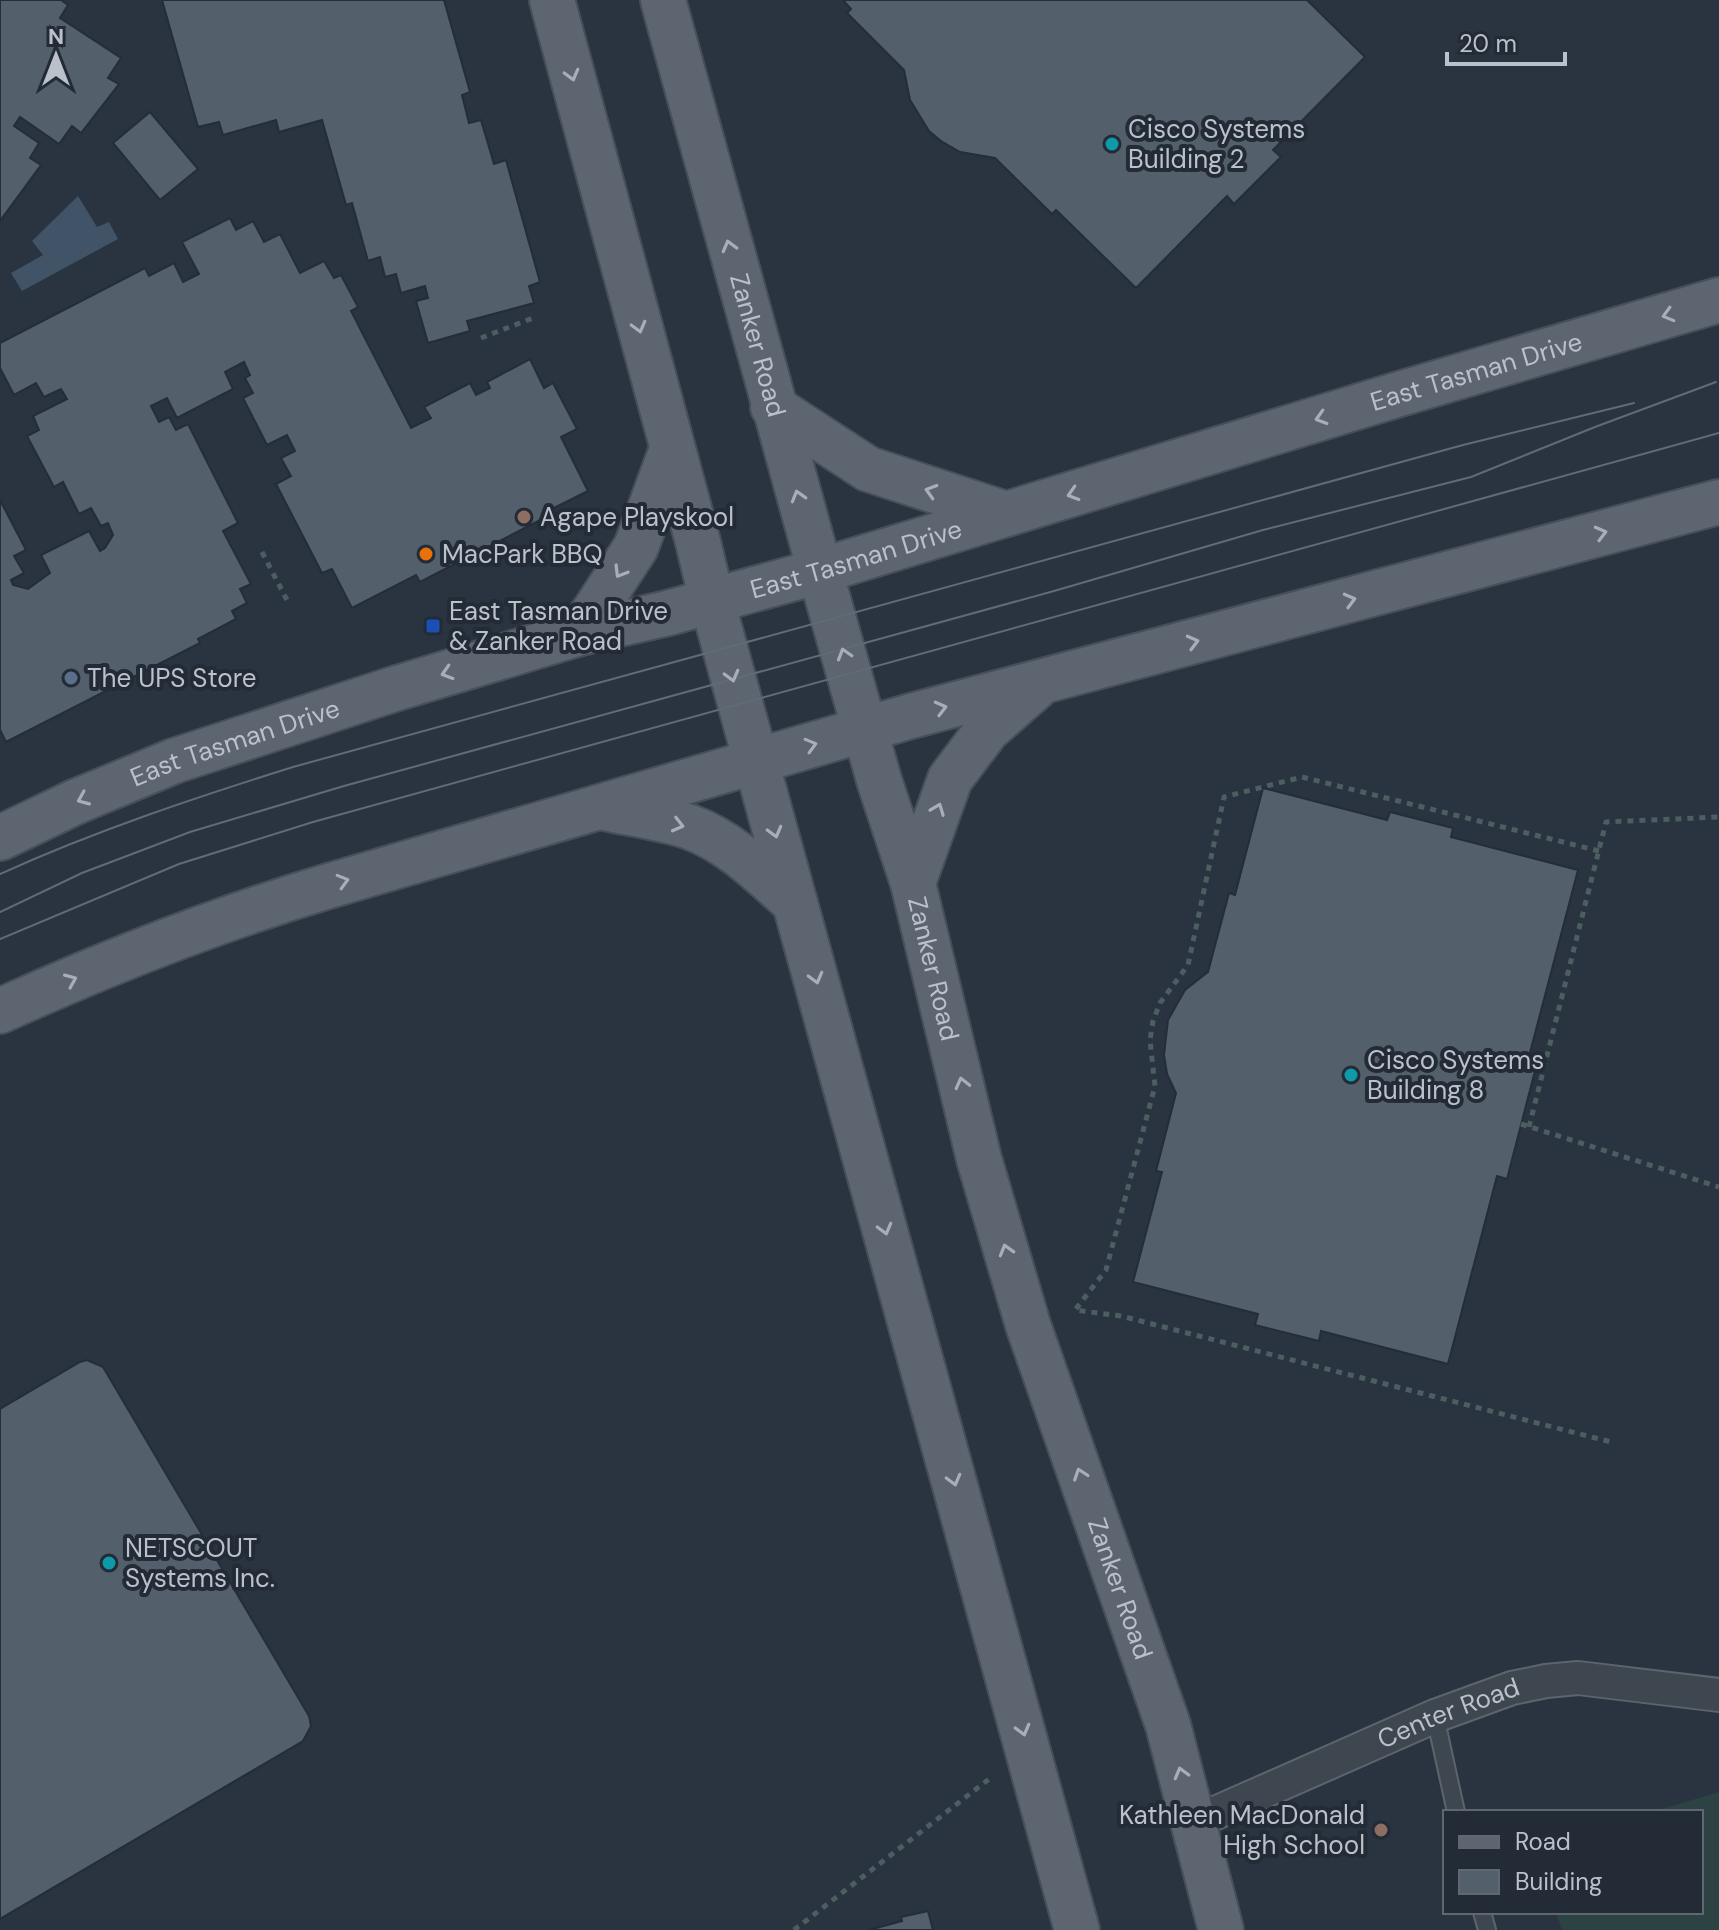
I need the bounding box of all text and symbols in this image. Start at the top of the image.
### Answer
north arrow [16,16,96,96]
scale bar [1447,16,1565,66]
text: N [48,22,64,51]
text: 20 m [1459,28,1517,59]
one-way arrow [563,68,580,82]
place label: Cisco Systems Building 2 [1128,112,1305,176]
marker: Cisco Systems Building 2 [1103,135,1121,153]
one-way arrow [722,239,739,253]
street label: Zanker Road [722,270,794,421]
one-way arrow [1661,306,1675,322]
one-way arrow [630,319,647,333]
street label: East Tasman Drive [1366,324,1586,419]
one-way arrow [1315,409,1329,425]
one-way arrow [925,484,939,500]
one-way arrow [1066,485,1080,501]
one-way arrow [791,490,808,504]
place label: Agape Playskool [540,500,734,534]
marker: Agape Playskool [515,508,533,526]
street label: East Tasman Drive [746,512,966,606]
one-way arrow [1593,526,1607,543]
place label: MacPark BBQ [442,537,603,571]
marker: MacPark BBQ [417,545,435,563]
one-way arrow [615,563,630,578]
one-way arrow [1342,593,1356,609]
place label: East Tasman Drive & Zanker Road [449,594,668,658]
marker: East Tasman Drive & Zanker Road [424,617,442,635]
one-way arrow [1185,634,1199,651]
one-way arrow [837,648,853,662]
place label: The UPS Store [87,661,257,695]
one-way arrow [441,664,455,680]
marker: The UPS Store [62,669,80,687]
one-way arrow [723,669,740,683]
street label: East Tasman Drive [125,691,344,794]
one-way arrow [934,700,948,717]
one-way arrow [804,738,818,754]
one-way arrow [77,789,91,805]
one-way arrow [928,803,945,817]
one-way arrow [670,815,684,832]
one-way arrow [766,825,783,839]
one-way arrow [336,874,350,891]
street label: Zanker Road [900,893,967,1044]
one-way arrow [806,971,823,985]
one-way arrow [63,973,78,989]
place label: Cisco Systems Building 8 [1367,1043,1544,1107]
marker: Cisco Systems Building 8 [1342,1066,1360,1084]
one-way arrow [954,1076,971,1090]
one-way arrow [876,1221,892,1235]
one-way arrow [999,1244,1015,1257]
one-way arrow [1074,1468,1090,1482]
one-way arrow [945,1472,961,1486]
street label: Zanker Road [1080,1514,1161,1664]
place label: NETSCOUT Systems Inc. [125,1531,275,1595]
marker: NETSCOUT Systems Inc. [100,1554,118,1572]
street label: Center Road [1372,1670,1524,1756]
one-way arrow [1014,1723,1030,1737]
one-way arrow [1174,1767,1190,1781]
place label: Kathleen MacDonald High School [1119,1798,1365,1862]
legend [1443,1810,1703,1914]
marker: Kathleen MacDonald High School [1372,1821,1390,1839]
text: Road [1515,1826,1571,1857]
text: Building [1515,1866,1602,1897]

